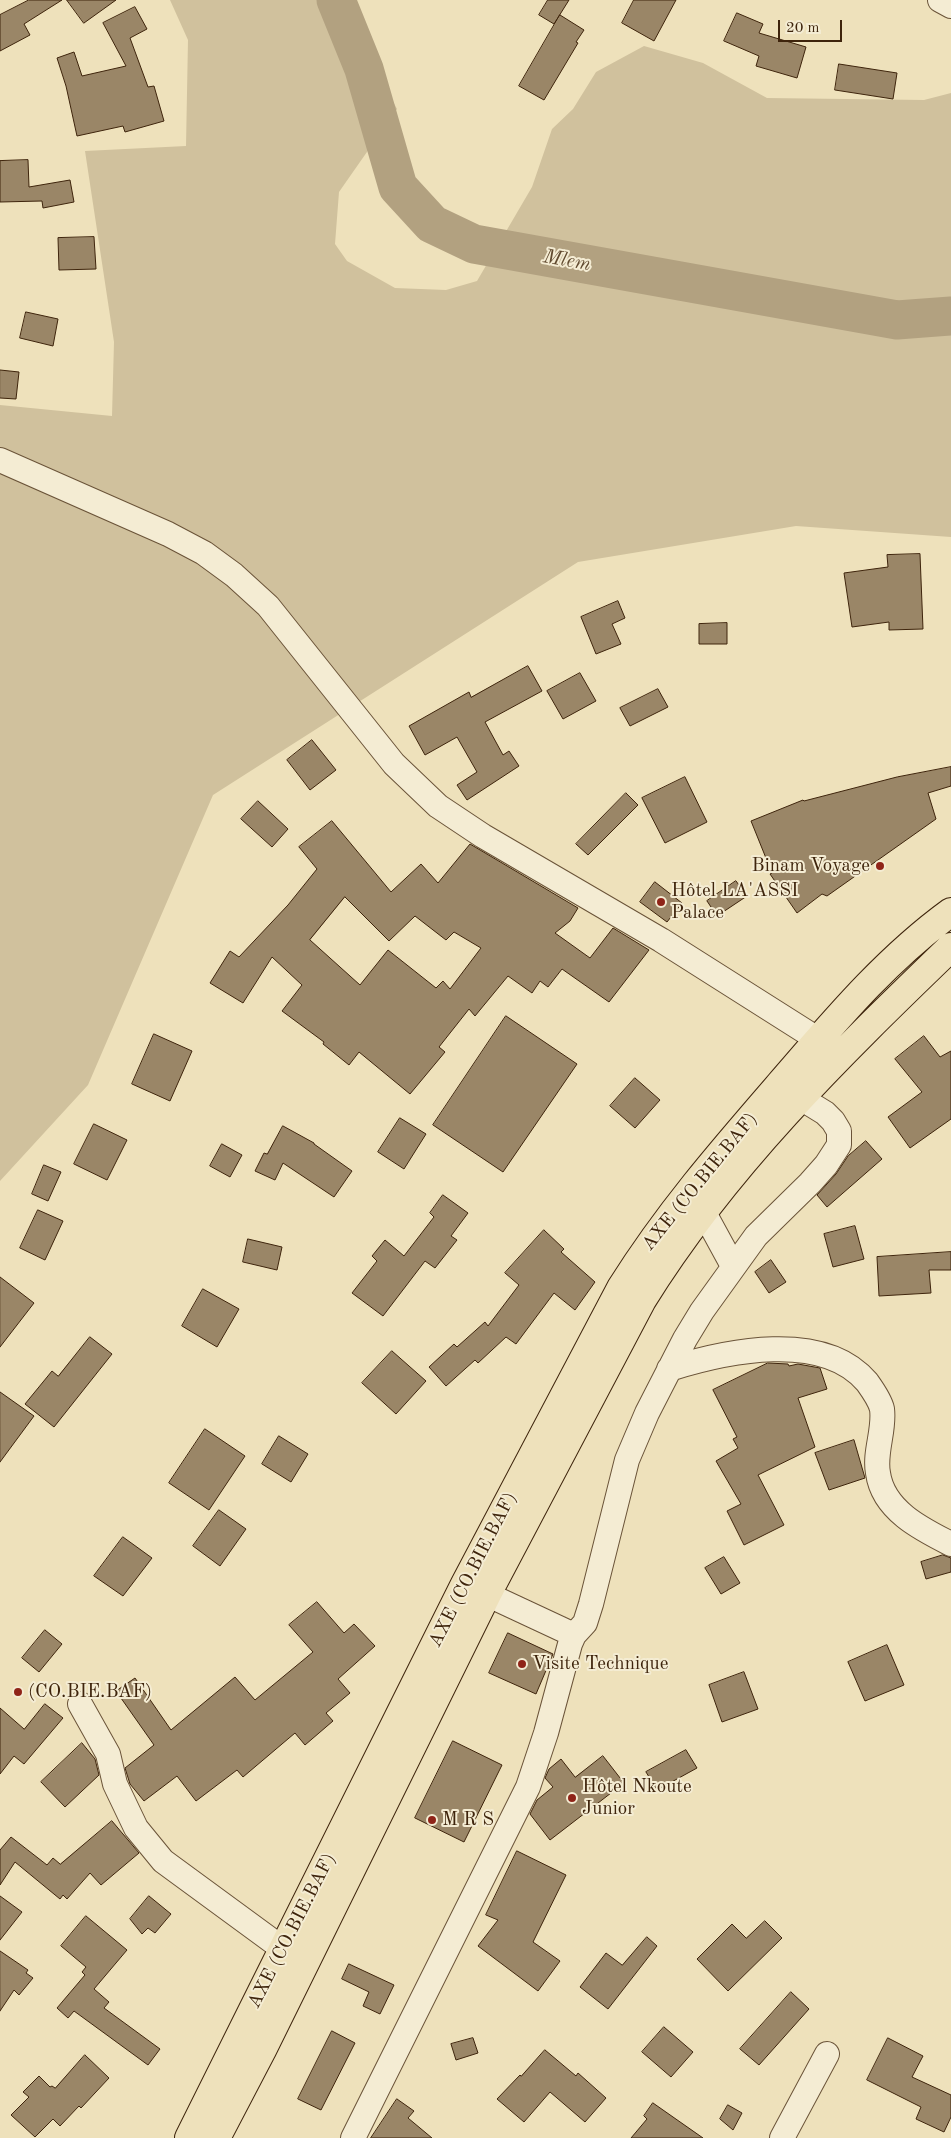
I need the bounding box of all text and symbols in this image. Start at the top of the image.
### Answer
scale bar [781,10,845,42]
text: 20 m [786,21,820,36]
water label: Mlem [541,245,593,277]
place label: Binam Voyage [752,855,870,877]
marker: Binam Voyage [874,860,886,872]
place label: Hôtel LA'ASSI Palace [671,880,799,924]
marker: Hôtel LA'ASSI Palace [655,896,667,908]
street label: AXE (CO.BIE.BAF) [637,1108,763,1256]
street label: AXE (CO.BIE.BAF) [424,1488,522,1652]
place label: Visite Technique [532,1653,668,1675]
marker: Visite Technique [516,1658,528,1670]
place label: (CO.BIE.BAF) [28,1681,152,1703]
marker: (CO.BIE.BAF) [12,1686,24,1698]
place label: Hôtel Nkoute Junior [582,1776,692,1820]
marker: Hôtel Nkoute Junior [566,1792,578,1804]
place label: M R S [442,1809,494,1831]
marker: M R S [426,1814,438,1826]
street label: AXE (CO.BIE.BAF) [243,1849,341,2013]

